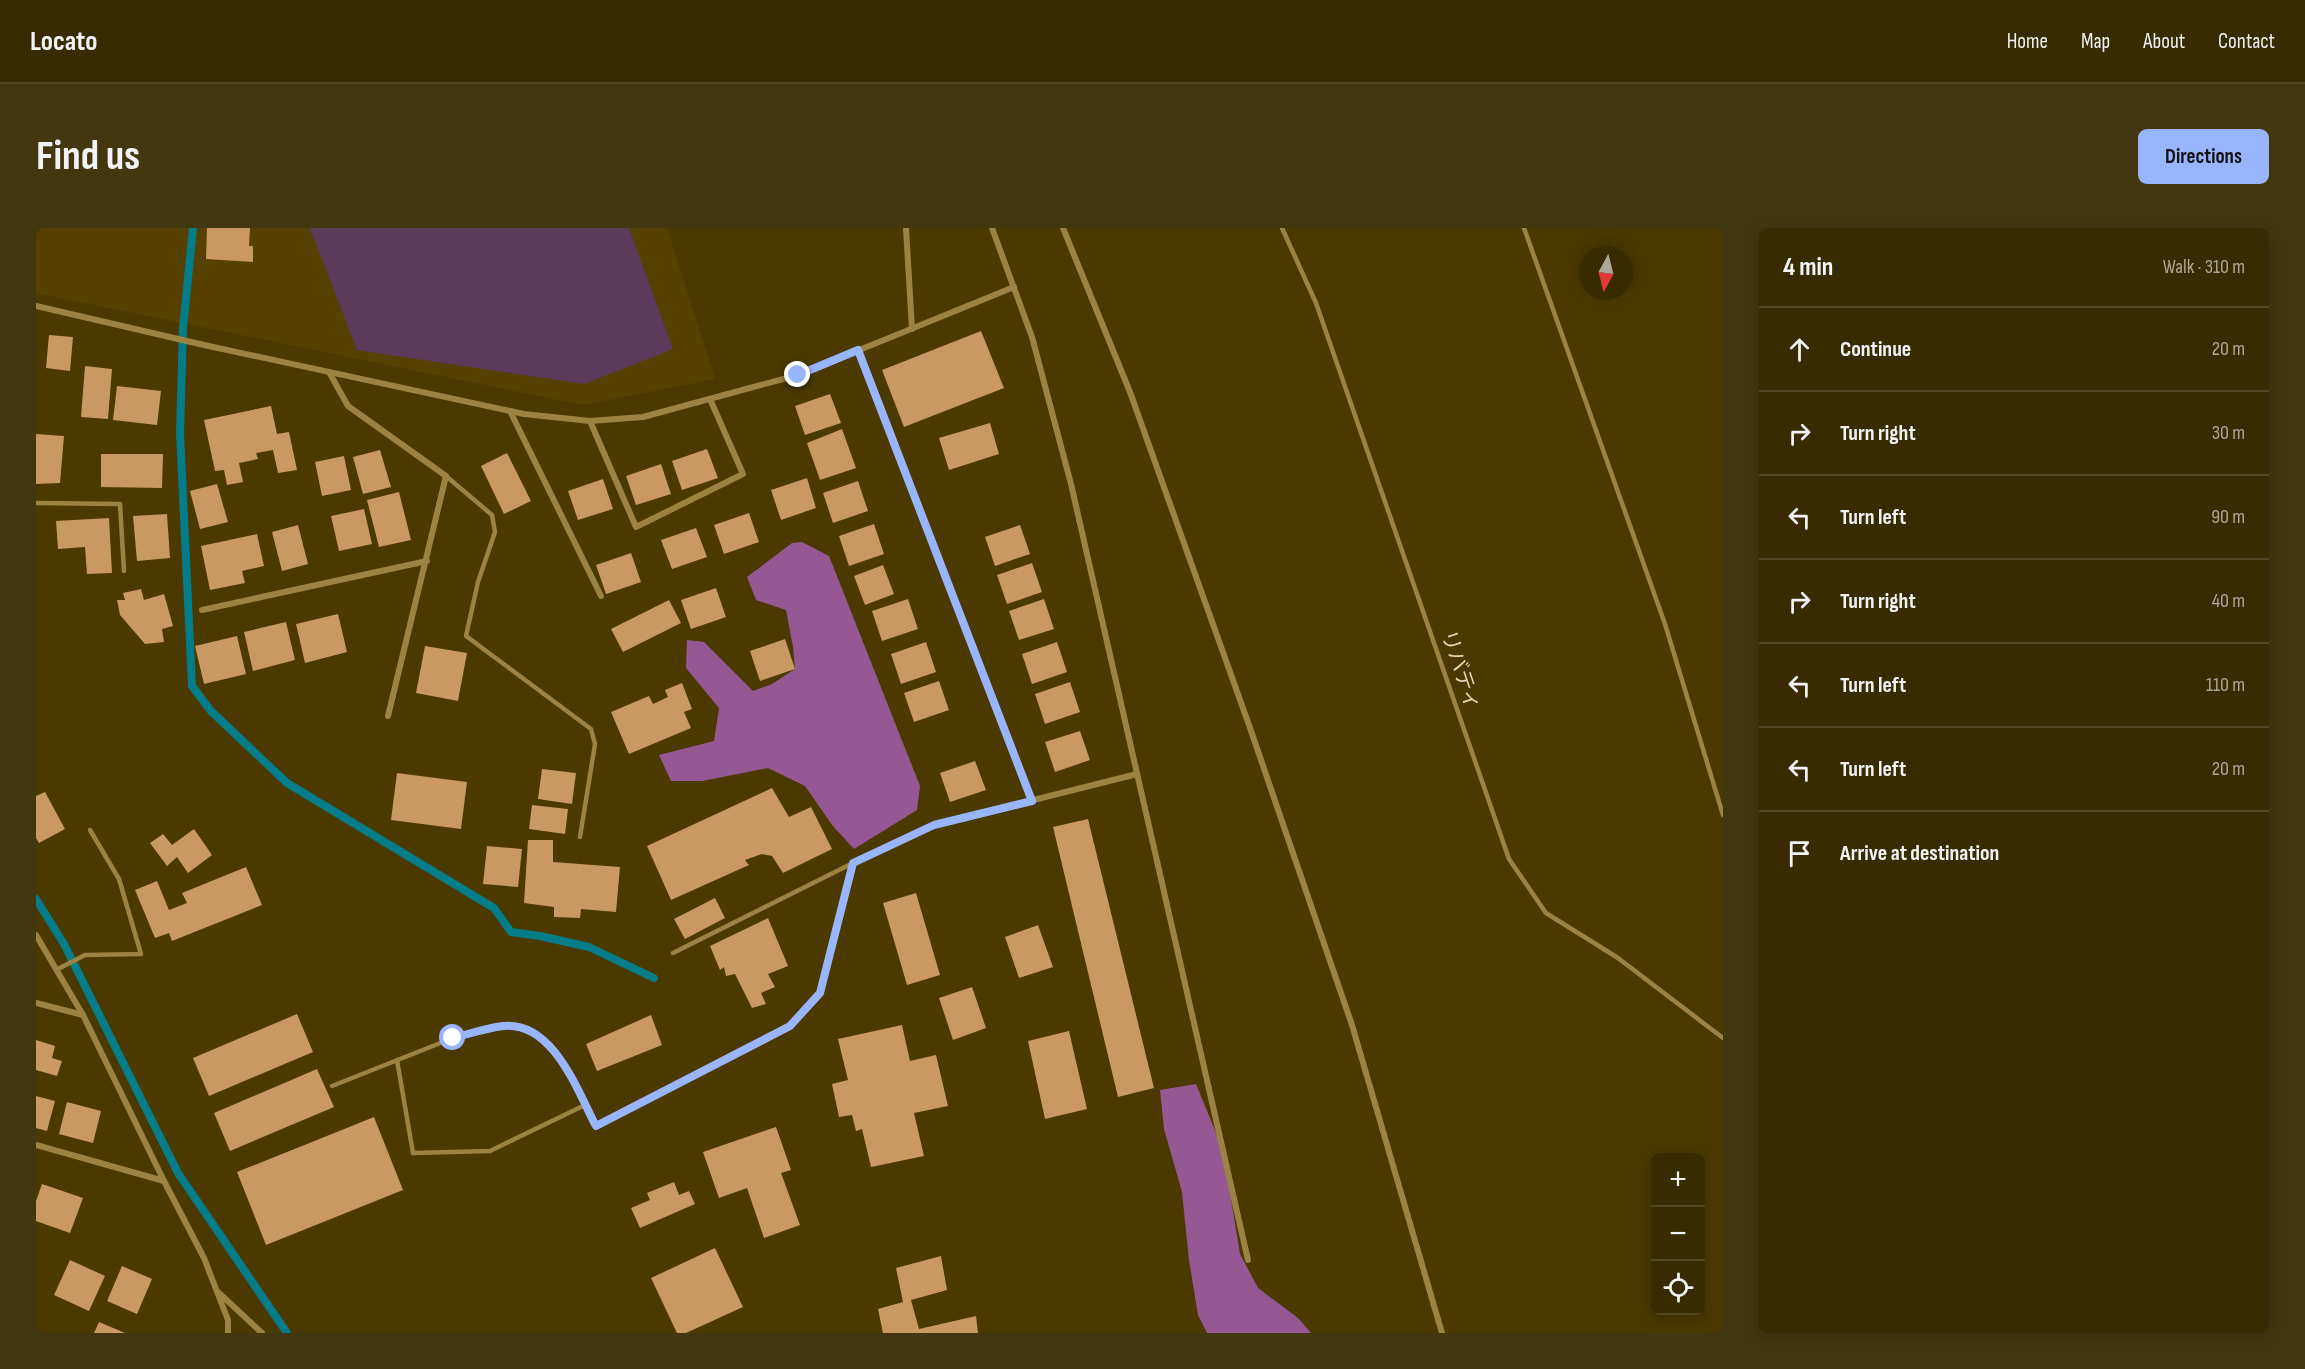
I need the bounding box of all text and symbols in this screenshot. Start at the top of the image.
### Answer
text: Locato [30,25,97,58]
text: Home [2007,29,2048,54]
text: Map [2081,29,2110,54]
text: About [2143,29,2185,54]
text: Contact [2218,29,2275,54]
button: Directions [2138,129,2269,184]
text: Find us [36,131,140,182]
north arrow [1579,246,1633,300]
text: 4 min [1783,252,1833,283]
text: Walk · 310 m [2163,255,2245,279]
icon: ahead [1783,333,1816,366]
text: Continue [1840,336,1911,363]
text: 20 m [2212,337,2245,361]
route end [784,361,810,387]
icon: right [1783,417,1816,450]
text: Turn right [1840,420,1916,447]
text: 30 m [2212,421,2245,445]
icon: left [1783,501,1816,534]
text: Turn left [1840,504,1906,531]
text: 90 m [2211,505,2245,529]
icon: right [1783,585,1816,618]
text: Turn right [1840,588,1916,615]
text: 40 m [2212,589,2245,613]
street label: リバティ [1435,627,1486,713]
icon: left [1783,669,1816,702]
text: Turn left [1840,672,1906,699]
text: 110 m [2206,673,2245,697]
icon: left [1783,753,1816,786]
text: Turn left [1840,756,1906,783]
text: 20 m [2212,757,2245,781]
icon: arrive [1783,837,1816,870]
text: Arrive at destination [1840,840,1999,867]
route start [439,1024,465,1050]
map controls [1651,1153,1705,1315]
button: + [1651,1153,1705,1207]
button: − [1651,1207,1705,1261]
button: locate [1651,1261,1705,1315]

